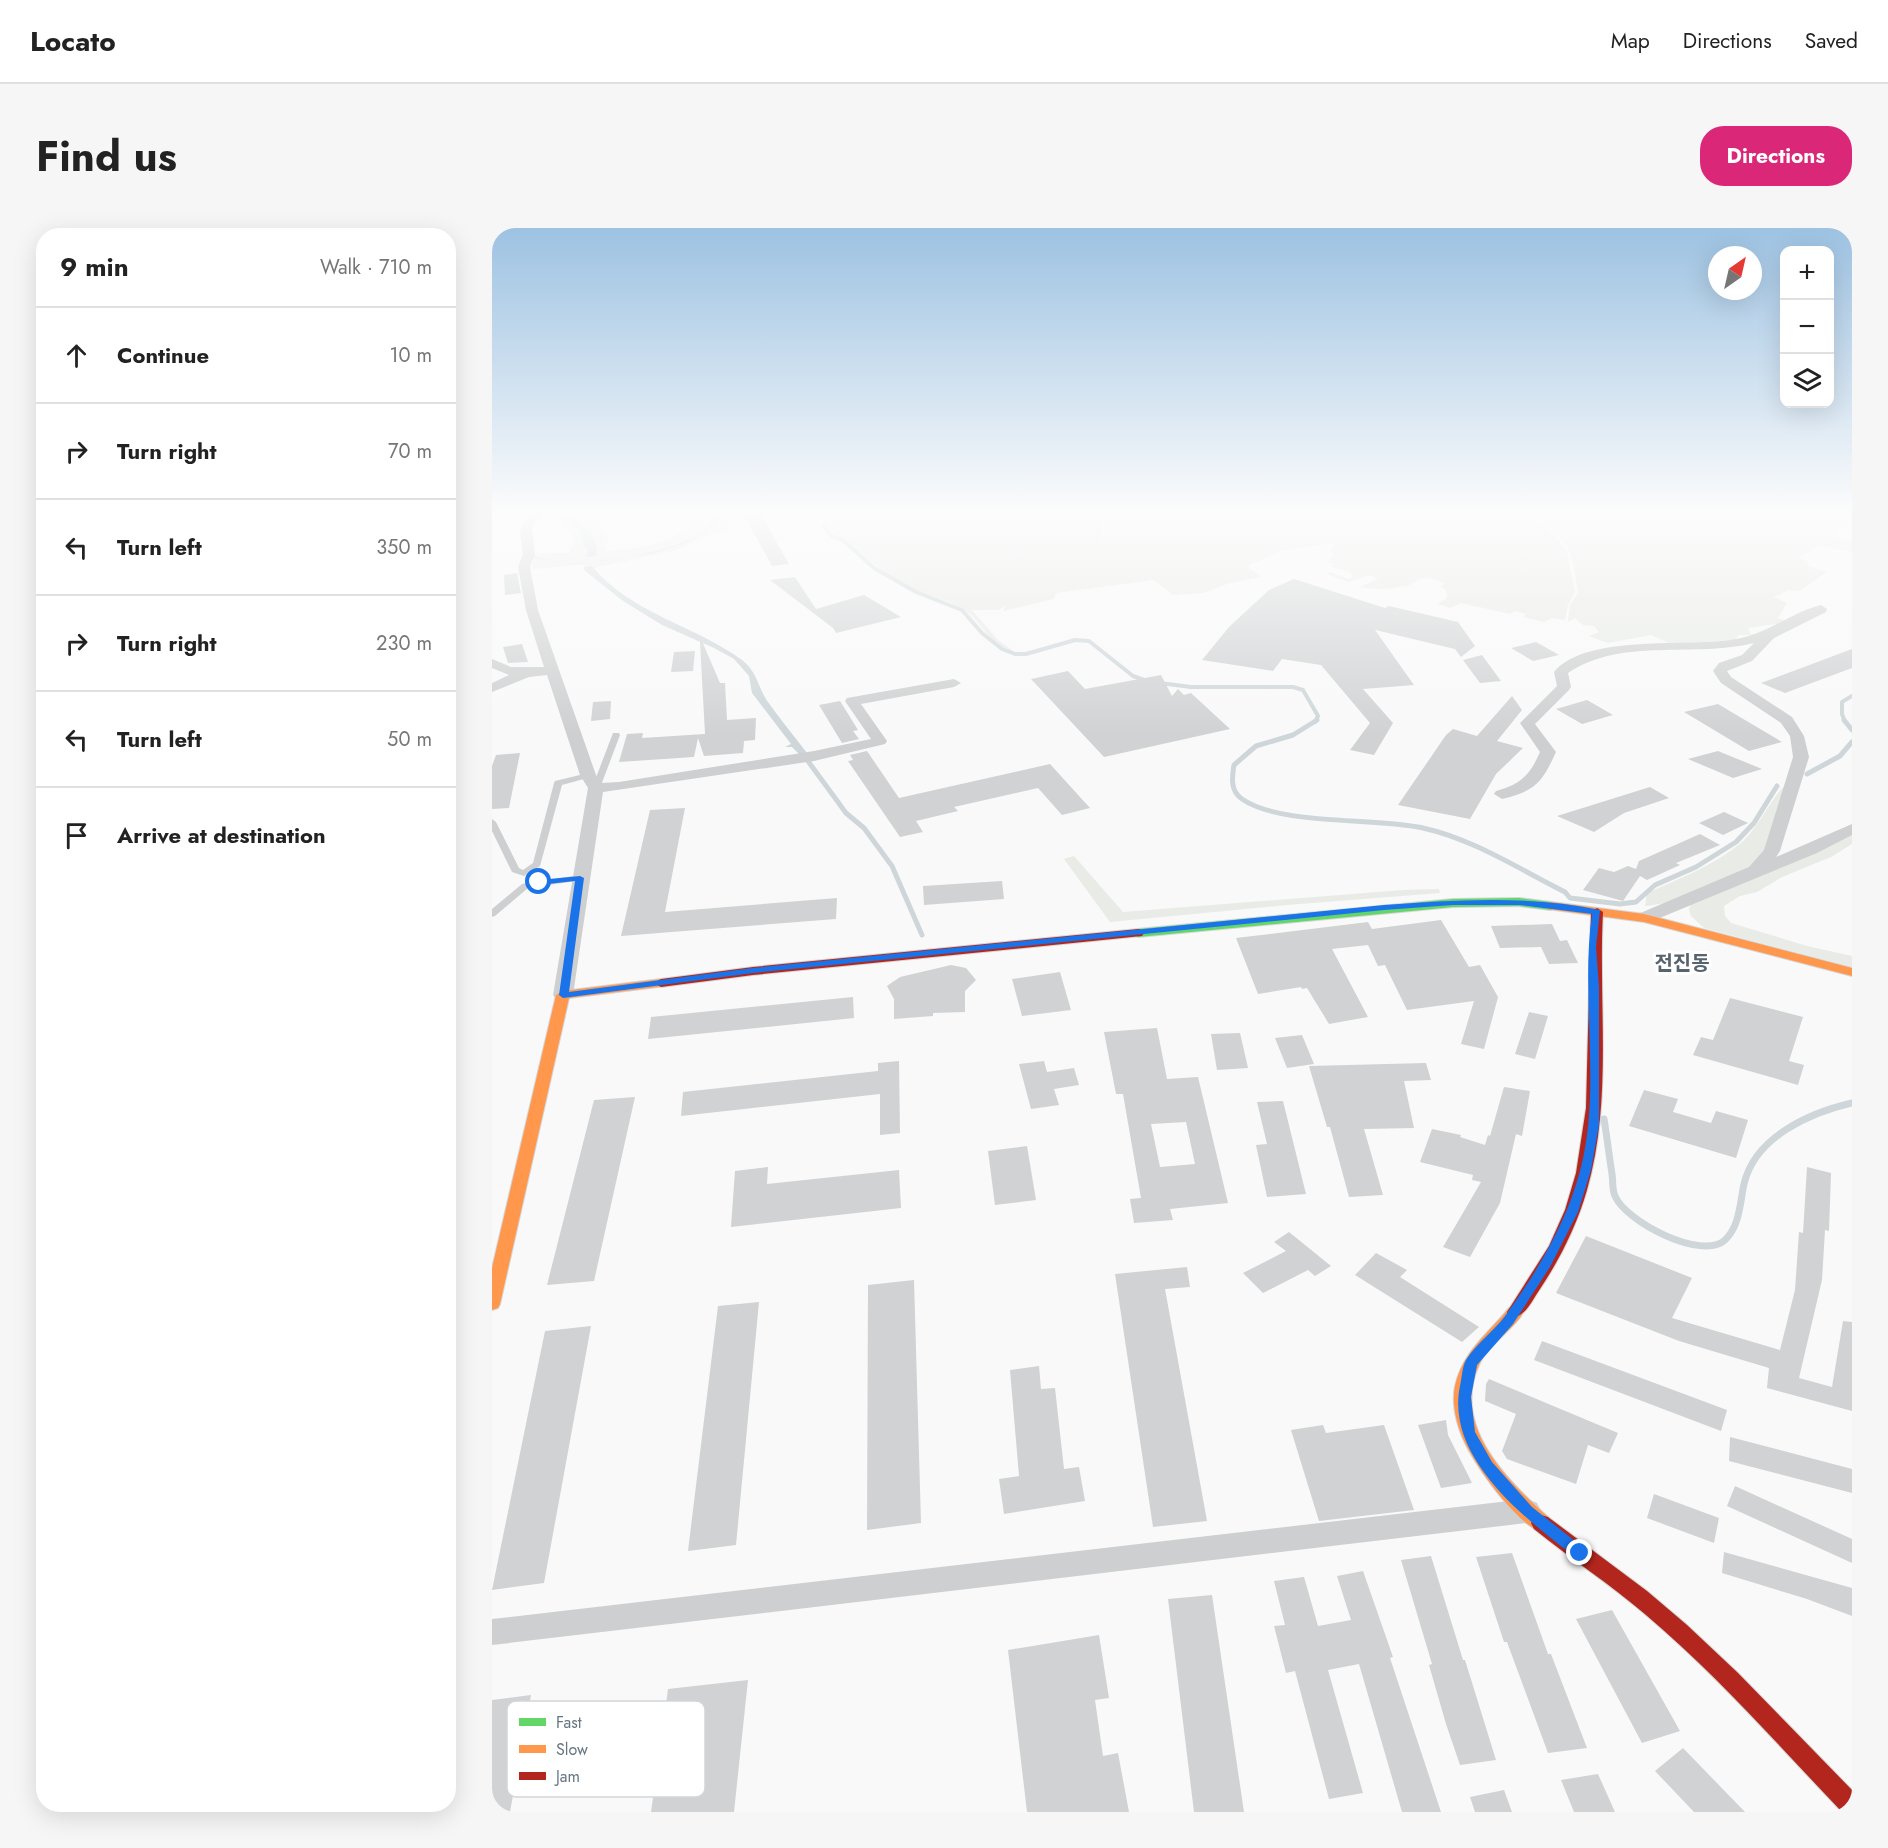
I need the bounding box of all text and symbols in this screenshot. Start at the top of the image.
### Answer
text: Locato [30,21,116,62]
text: Map [1611,26,1650,56]
text: Directions [1683,26,1772,56]
text: Saved [1805,26,1858,56]
text: Find us [36,126,177,187]
button: Directions [1700,126,1852,186]
north arrow [1708,246,1762,300]
map controls [1780,246,1834,408]
button: + [1780,246,1834,300]
text: 9 min [60,248,129,286]
text: Walk · 710 m [320,253,432,282]
button: − [1780,300,1834,354]
icon: ahead [60,339,93,372]
text: Continue [117,339,209,371]
text: 10 m [389,341,432,370]
button: layers [1780,354,1834,408]
icon: right [60,435,93,468]
text: Turn right [117,435,217,467]
text: 70 m [388,437,432,466]
icon: left [60,531,93,564]
text: Turn left [117,531,202,563]
text: 350 m [376,533,432,562]
icon: right [60,627,93,660]
text: Turn right [117,627,217,659]
text: 230 m [376,629,432,658]
icon: left [60,723,93,756]
text: Turn left [117,723,202,755]
text: 50 m [387,725,432,754]
icon: arrive [60,819,93,852]
text: Arrive at destination [117,819,326,851]
route start [525,868,551,894]
district label: 전진동 [1654,949,1710,978]
route end [1566,1539,1592,1565]
legend [507,1701,705,1797]
text: Fast [556,1711,582,1734]
text: Slow [556,1738,588,1761]
text: Jam [554,1765,580,1788]

